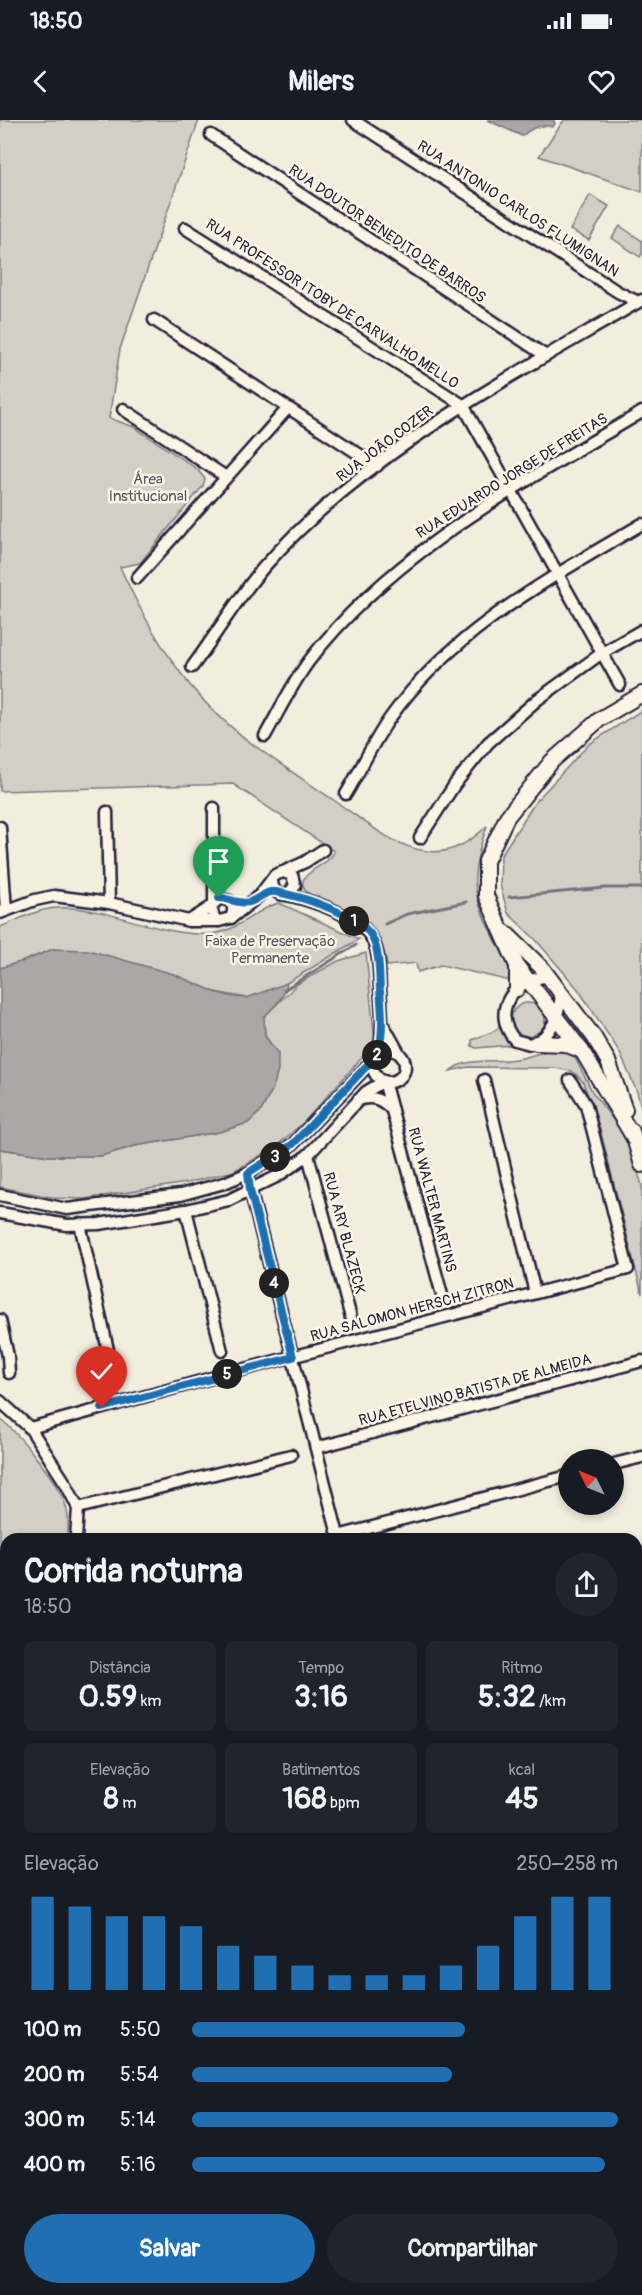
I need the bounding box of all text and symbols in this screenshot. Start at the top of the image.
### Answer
text: 18:50 [30,7,83,35]
icon: back [24,65,57,98]
text: Milers [288,65,354,98]
icon: heart [585,65,618,98]
street label: RUA ANTONIO CARLOS FLUMIGNAN [414,137,622,281]
street label: RUA DOUTOR BENEDITO DE BARROS [285,161,489,307]
street label: RUA PROFESSOR ITOBY DE CARVALHO MELLO [202,215,462,393]
street label: RUA JOÃO COZER [333,401,437,487]
street label: RUA EDUARDO JORGE DE FREITAS [413,409,611,543]
park label: Área Institucional [109,470,187,506]
pin [193,836,244,898]
icon: arrive [202,845,235,878]
pin: 1 [339,906,369,936]
text: 1 [351,911,357,931]
park label: Faixa de Preservação Permanente [205,932,335,968]
pin: 2 [362,1040,392,1070]
text: 2 [373,1045,381,1065]
street label: RUA WALTER MARTINS [404,1125,460,1275]
pin: 3 [260,1142,290,1172]
text: 3 [271,1147,279,1167]
street label: RUA ARY BLAZECK [319,1170,369,1296]
pin: 4 [259,1268,289,1298]
text: 4 [269,1273,279,1293]
street label: RUA SALOMON HERSCH ZITRON [308,1274,516,1346]
pin [76,1346,127,1408]
street label: RUA ETELVINO BATISTA DE ALMEIDA [357,1350,594,1430]
icon: check [85,1355,118,1388]
pin: 5 [212,1359,242,1389]
text: 5 [223,1364,231,1384]
north arrow [558,1449,624,1515]
map controls [558,1449,624,1515]
text: Corrida noturna [24,1551,243,1592]
button: share [555,1553,618,1616]
text: 18:50 [24,1594,72,1619]
text: Distância [89,1658,151,1678]
text: Tempo [298,1658,344,1678]
text: Ritmo [501,1658,543,1678]
text: 0.59 [78,1678,137,1715]
text: 3:16 [294,1678,348,1715]
text: 5:32 [478,1678,536,1715]
text: km [137,1691,162,1711]
text: /km [536,1691,566,1711]
text: Elevação [90,1760,150,1780]
text: Batimentos [282,1760,360,1780]
text: kcal [509,1760,535,1780]
text: 8 [104,1780,119,1817]
text: 168 [282,1780,327,1817]
text: 45 [505,1780,539,1817]
text: m [119,1793,136,1813]
text: bpm [327,1793,360,1813]
text: Elevação [24,1851,99,1876]
text: 250–258 m [516,1851,618,1876]
text: 100 m [24,2017,81,2042]
text: 5:50 [120,2017,161,2042]
text: 200 m [24,2062,85,2087]
text: 5:54 [120,2062,159,2087]
text: 300 m [24,2107,85,2132]
text: 5:14 [120,2107,156,2132]
text: 400 m [24,2152,85,2177]
text: 5:16 [120,2152,156,2177]
button: Salvar [24,2214,315,2283]
button: Compartilhar [327,2214,618,2283]

